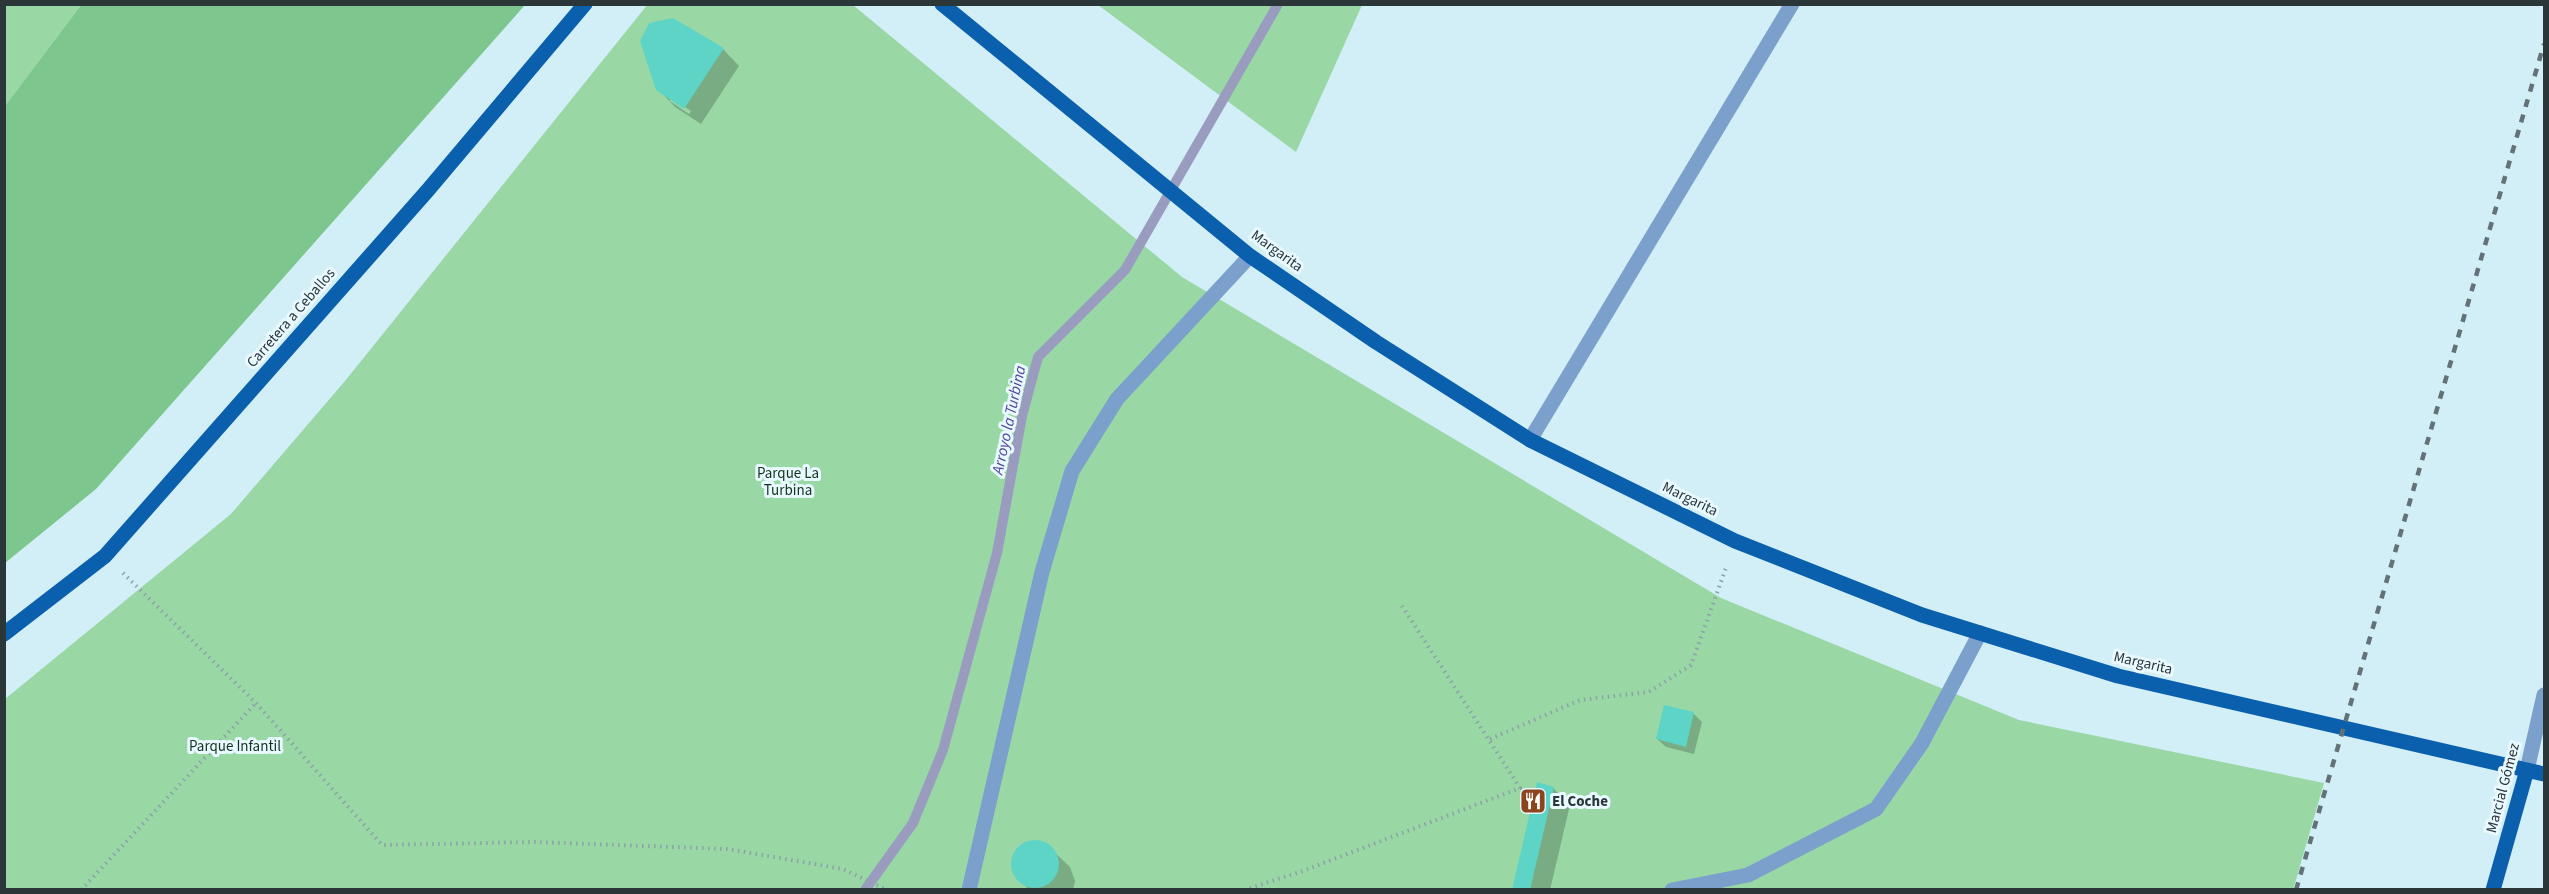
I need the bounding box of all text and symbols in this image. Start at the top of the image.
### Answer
street label: Margarita [1247,225,1307,277]
street label: Carretera a Ceballos [242,264,340,372]
water label: Arroyo la Turbina [986,363,1031,478]
park label: Parque La Turbina [757,463,819,501]
street label: Margarita [1659,476,1721,522]
street label: Margarita [2112,646,2174,680]
park label: Parque Infantil [189,736,281,757]
street label: Marcial Gómez [2481,741,2525,835]
restaurant icon: El Coche [1518,786,1548,816]
place label: El Coche [1552,791,1608,812]

